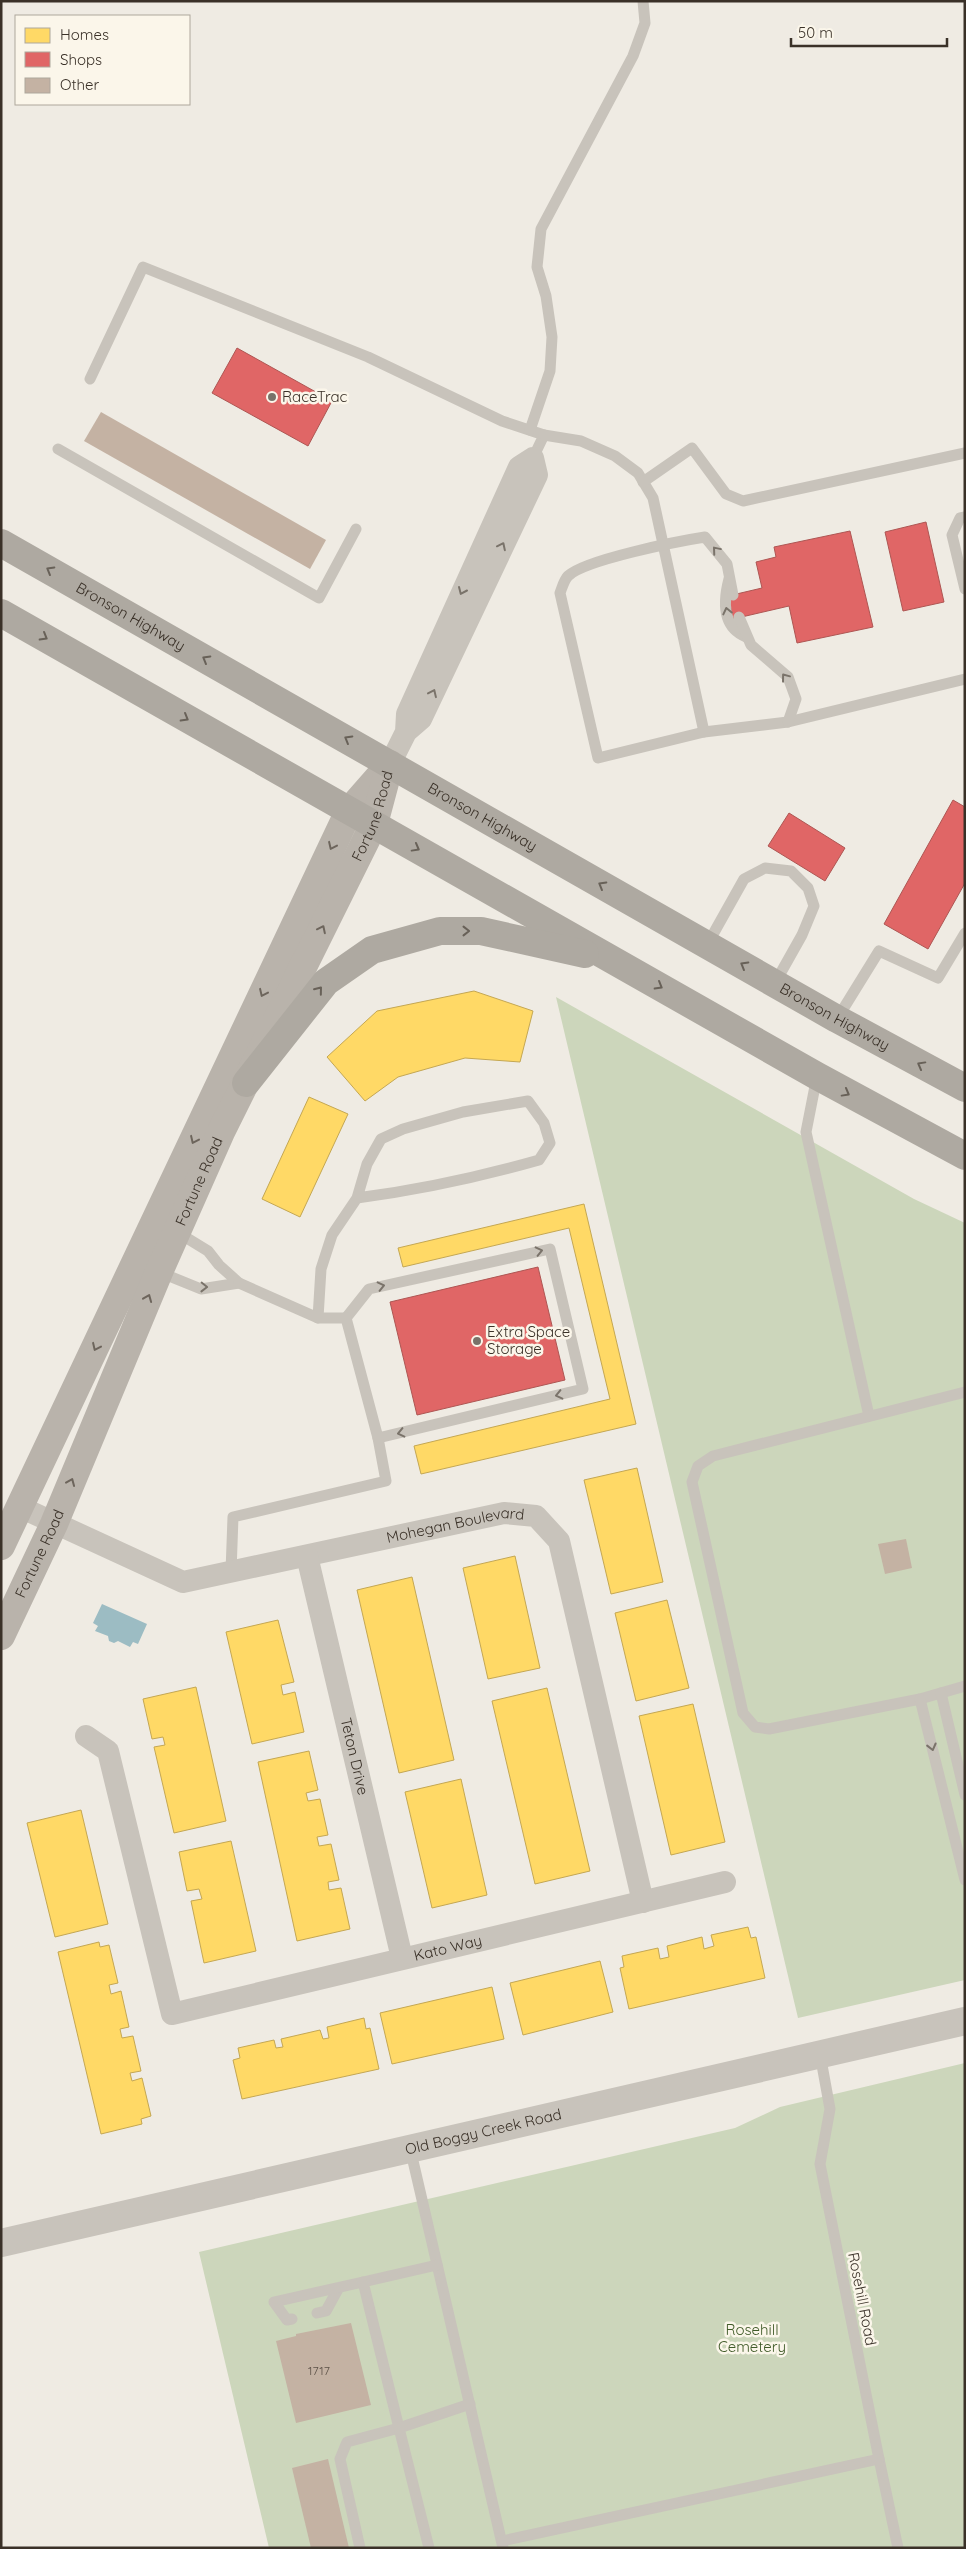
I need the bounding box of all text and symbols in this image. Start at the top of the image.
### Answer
legend [15,15,190,105]
scale bar [791,15,947,47]
text: 50 m [798,23,833,42]
text: Homes [60,25,109,44]
text: Shops [60,50,102,69]
text: Other [60,75,100,94]
place label: RaceTrac [282,387,348,406]
marker: RaceTrac [266,391,278,403]
one-way arrow [496,543,506,552]
one-way arrow [713,547,722,556]
one-way arrow [46,567,55,577]
street label: Bronson Highway [73,578,189,655]
one-way arrow [458,586,468,595]
one-way arrow [722,607,733,616]
one-way arrow [38,631,47,641]
one-way arrow [203,655,212,665]
one-way arrow [782,673,791,683]
one-way arrow [427,690,437,699]
one-way arrow [180,711,189,721]
one-way arrow [344,736,353,746]
street label: Fortune Road [347,769,397,864]
street label: Bronson Highway [425,778,541,855]
one-way arrow [328,841,338,850]
one-way arrow [411,842,420,852]
one-way arrow [599,881,608,891]
one-way arrow [315,925,326,934]
one-way arrow [462,926,470,936]
one-way arrow [740,962,749,972]
street label: Bronson Highway [777,978,893,1055]
one-way arrow [654,980,663,990]
one-way arrow [314,986,323,995]
one-way arrow [259,988,269,997]
one-way arrow [918,1061,927,1071]
one-way arrow [841,1086,850,1096]
street label: Fortune Road [171,1134,227,1229]
one-way arrow [189,1135,200,1144]
one-way arrow [535,1246,544,1257]
one-way arrow [201,1282,209,1292]
one-way arrow [376,1282,385,1292]
one-way arrow [142,1294,152,1303]
place label: Extra Space Storage [487,1322,570,1358]
marker: Extra Space Storage [471,1335,483,1347]
one-way arrow [92,1342,102,1351]
one-way arrow [555,1389,564,1400]
one-way arrow [397,1427,406,1438]
one-way arrow [65,1478,76,1487]
street label: Mohegan Boulevard [385,1503,525,1547]
street label: Fortune Road [11,1507,68,1601]
street label: Teton Drive [337,1716,373,1797]
one-way arrow [926,1742,937,1751]
street label: Kato Way [412,1930,484,1965]
street label: Old Boggy Creek Road [403,2104,563,2159]
street label: Rosehill Road [844,2251,881,2347]
park label: Rosehill Cemetery [718,2320,786,2356]
house number: 1717 [308,2363,330,2378]

